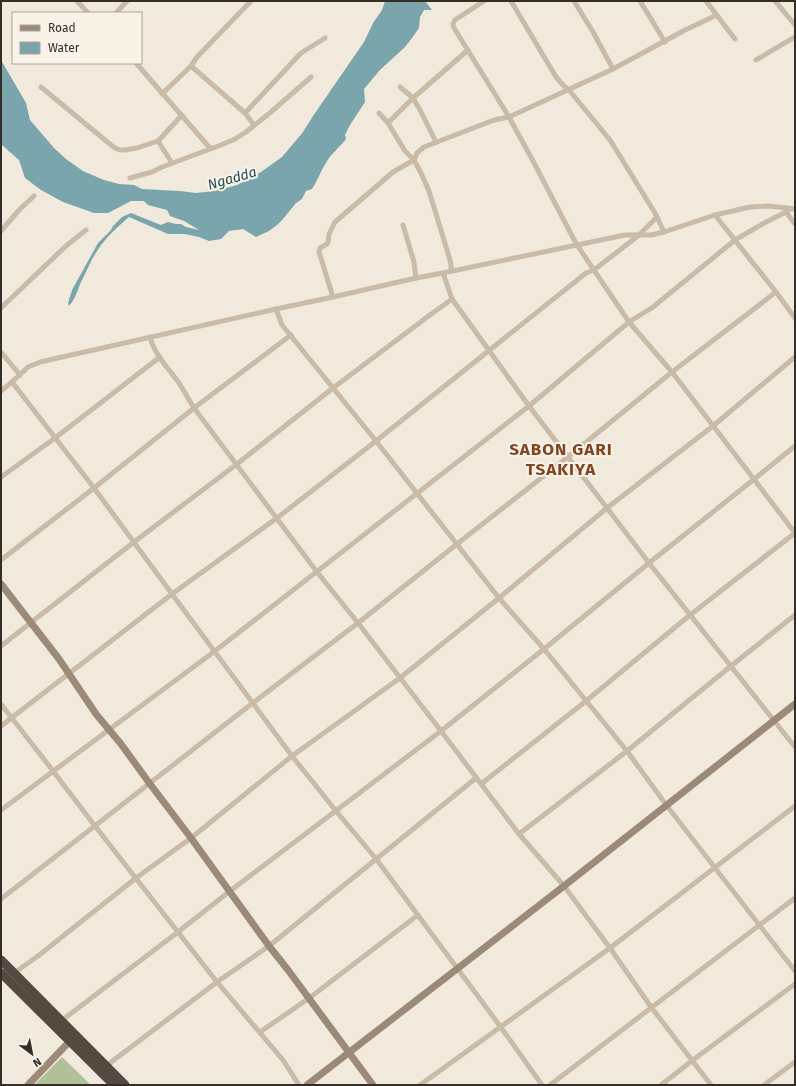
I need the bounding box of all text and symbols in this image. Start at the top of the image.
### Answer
legend [12,12,142,64]
text: Road [48,21,76,35]
text: Water [48,41,80,55]
water label: Ngadda [206,163,259,194]
district label: SABON GARI TSAKIYA [509,439,613,480]
north arrow [12,1034,52,1074]
text: N [30,1055,44,1070]

